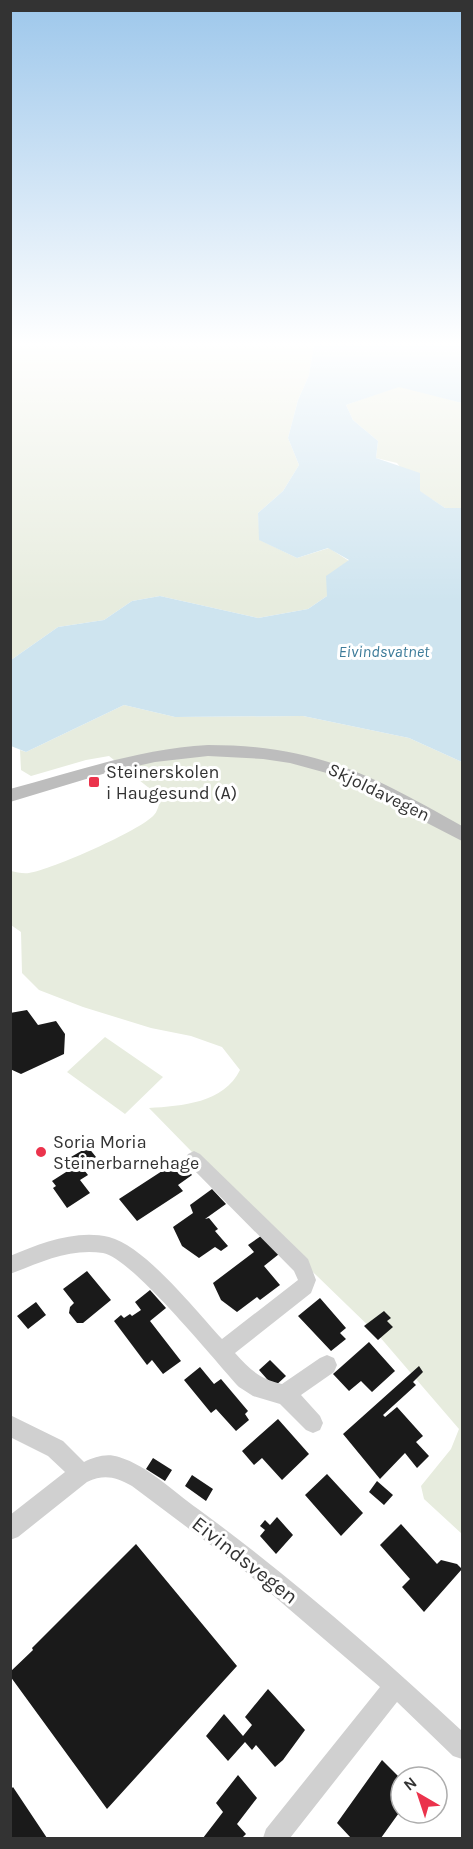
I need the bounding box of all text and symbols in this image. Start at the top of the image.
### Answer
water label: Eivindsvatnet [339,642,430,661]
street label: Skjoldavegen [325,758,433,826]
place label: Steinerskolen i Haugesund (A) [106,761,237,804]
marker: Steinerskolen i Haugesund (A) [87,775,101,789]
place label: Soria Moria Steinerbarnehage [53,1131,199,1174]
marker: Soria Moria Steinerbarnehage [34,1145,48,1159]
street label: Eivindsvegen [187,1511,303,1609]
north arrow [389,1765,449,1825]
text: N [399,1773,420,1795]

